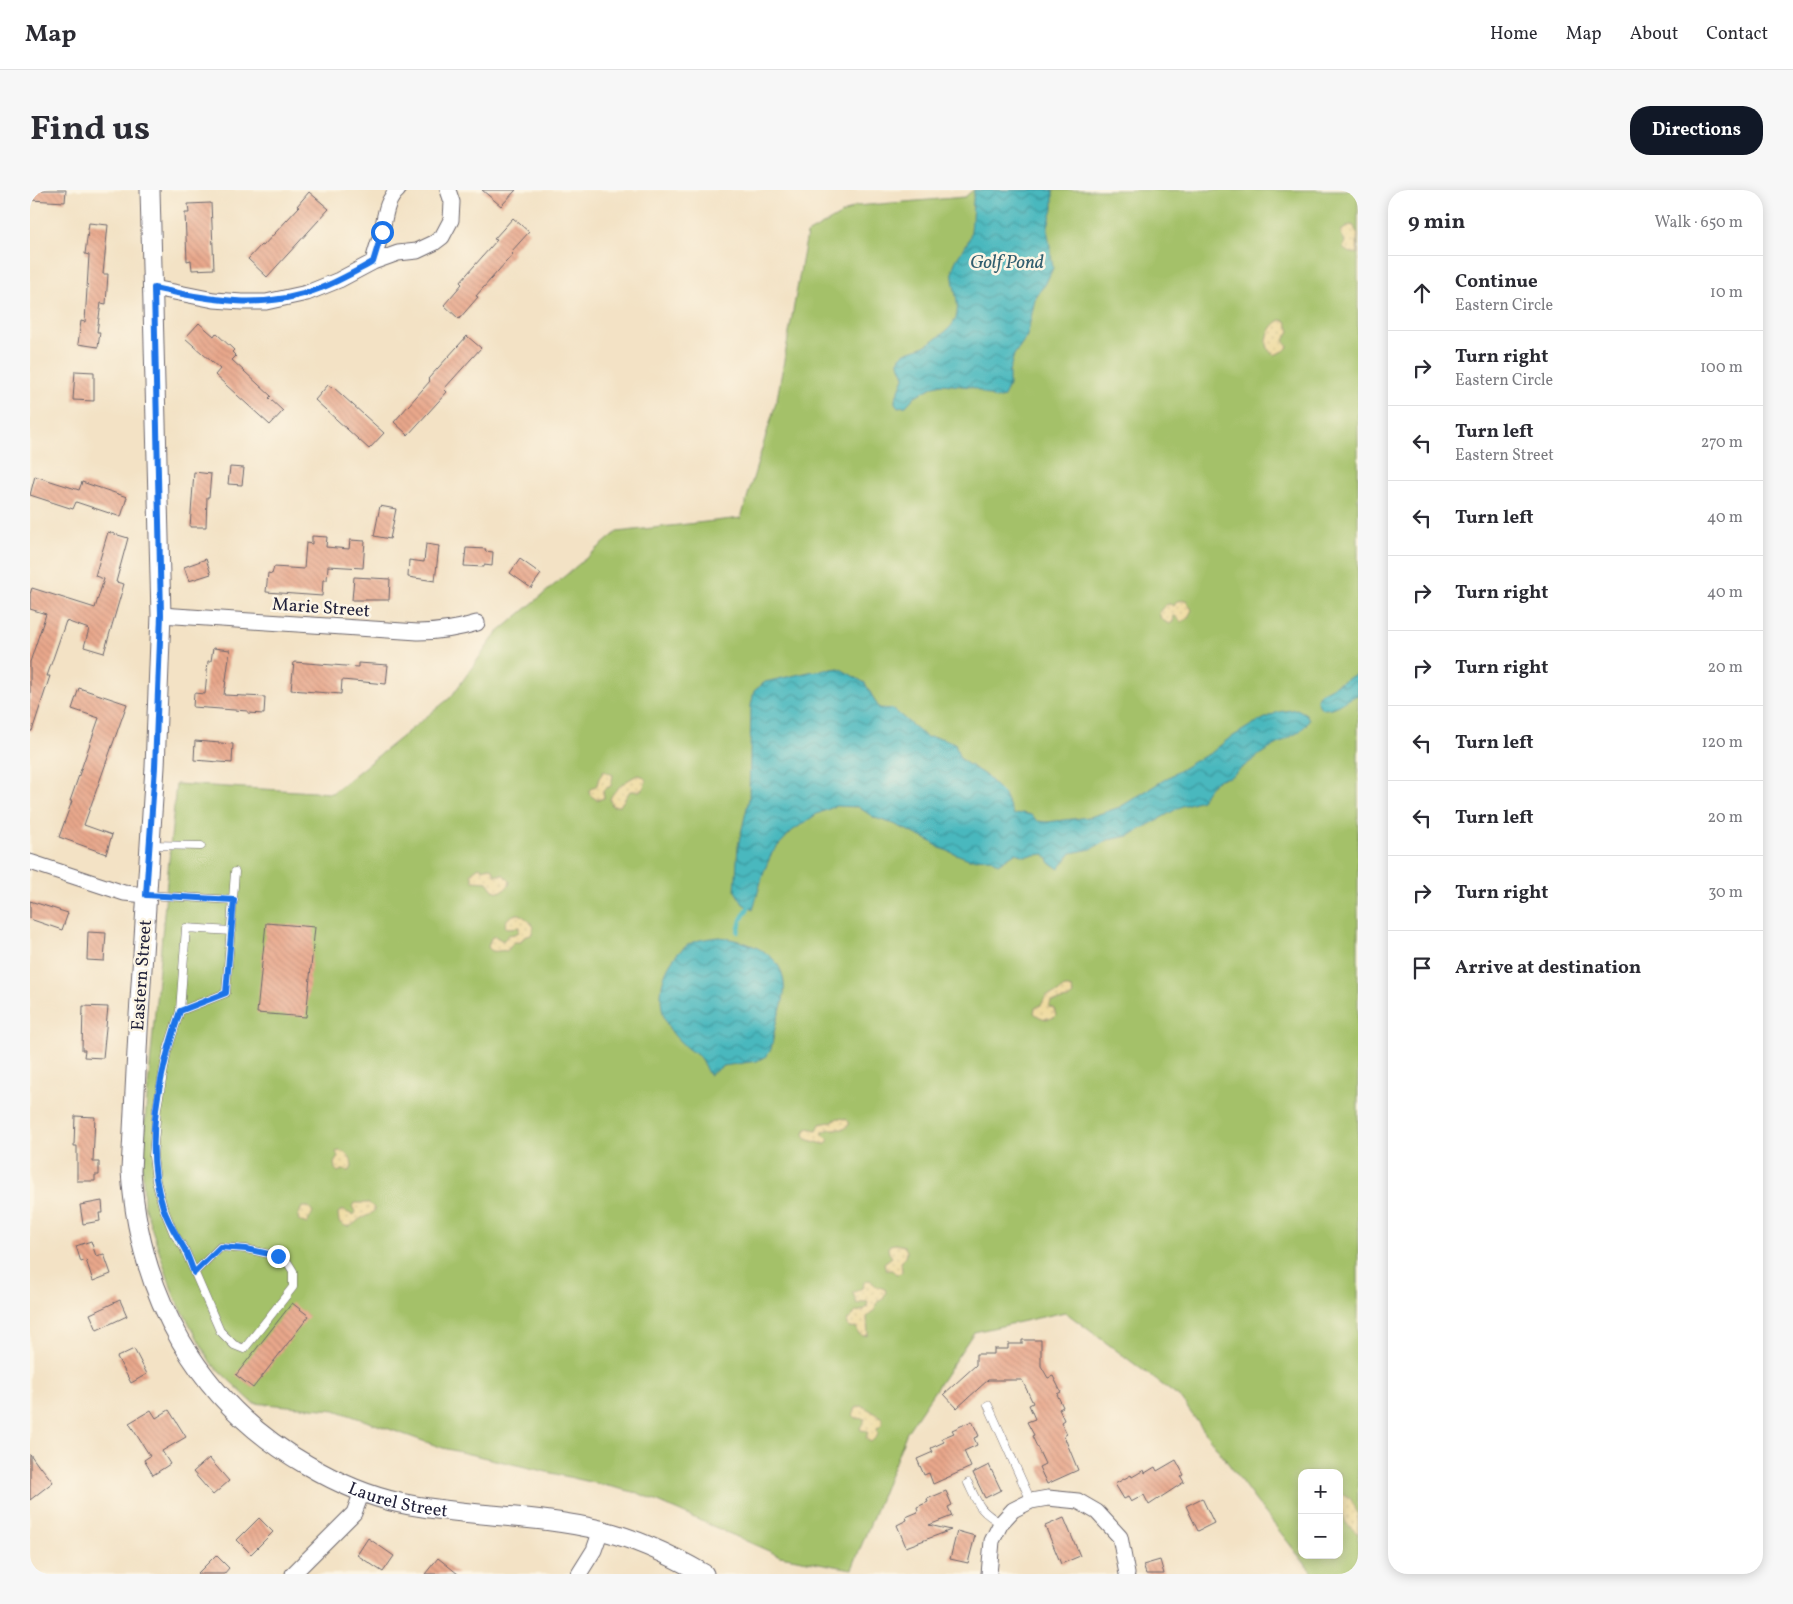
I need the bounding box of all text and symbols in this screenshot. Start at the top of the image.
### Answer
text: Map [25,18,76,52]
text: Home [1490,22,1538,47]
text: Map [1566,22,1602,47]
text: About [1630,22,1678,47]
text: Contact [1706,22,1768,47]
text: Find us [30,106,150,154]
button: Directions [1630,106,1763,155]
text: 9 min [1408,208,1465,237]
text: Walk · 650 m [1655,212,1743,234]
route start [371,221,394,244]
water label: Golf Pond [970,250,1044,276]
text: Continue [1455,269,1538,295]
icon: ahead [1408,279,1436,307]
text: 10 m [1710,282,1743,304]
text: Eastern Circle [1455,295,1553,317]
text: Turn right [1455,344,1548,370]
icon: right [1408,354,1436,382]
text: 100 m [1700,357,1743,379]
text: Eastern Circle [1455,370,1553,392]
text: Turn left [1455,419,1534,445]
icon: left [1408,429,1436,457]
text: 270 m [1701,432,1743,454]
text: Eastern Street [1455,445,1554,467]
icon: left [1408,504,1436,532]
text: Turn left [1455,505,1534,531]
text: 40 m [1707,507,1743,529]
icon: right [1408,579,1436,607]
text: Turn right [1455,580,1548,606]
text: 40 m [1707,582,1743,604]
street label: Marie Street [271,593,371,624]
icon: right [1408,654,1436,682]
text: Turn right [1455,655,1548,681]
text: 20 m [1708,657,1743,679]
icon: left [1408,729,1436,757]
text: Turn left [1455,730,1534,756]
text: 120 m [1701,732,1743,754]
icon: left [1408,804,1436,832]
text: Turn left [1455,805,1534,831]
text: 20 m [1708,807,1743,829]
icon: right [1408,879,1436,907]
text: Turn right [1455,880,1548,906]
text: 30 m [1708,882,1743,904]
street label: Eastern Street [126,919,159,1031]
icon: arrive [1408,954,1436,982]
text: Arrive at destination [1455,955,1641,981]
route end [267,1245,290,1268]
map controls [1298,1469,1343,1559]
button: + [1298,1469,1343,1514]
street label: Laurel Street [344,1477,449,1525]
button: − [1298,1514,1343,1559]

